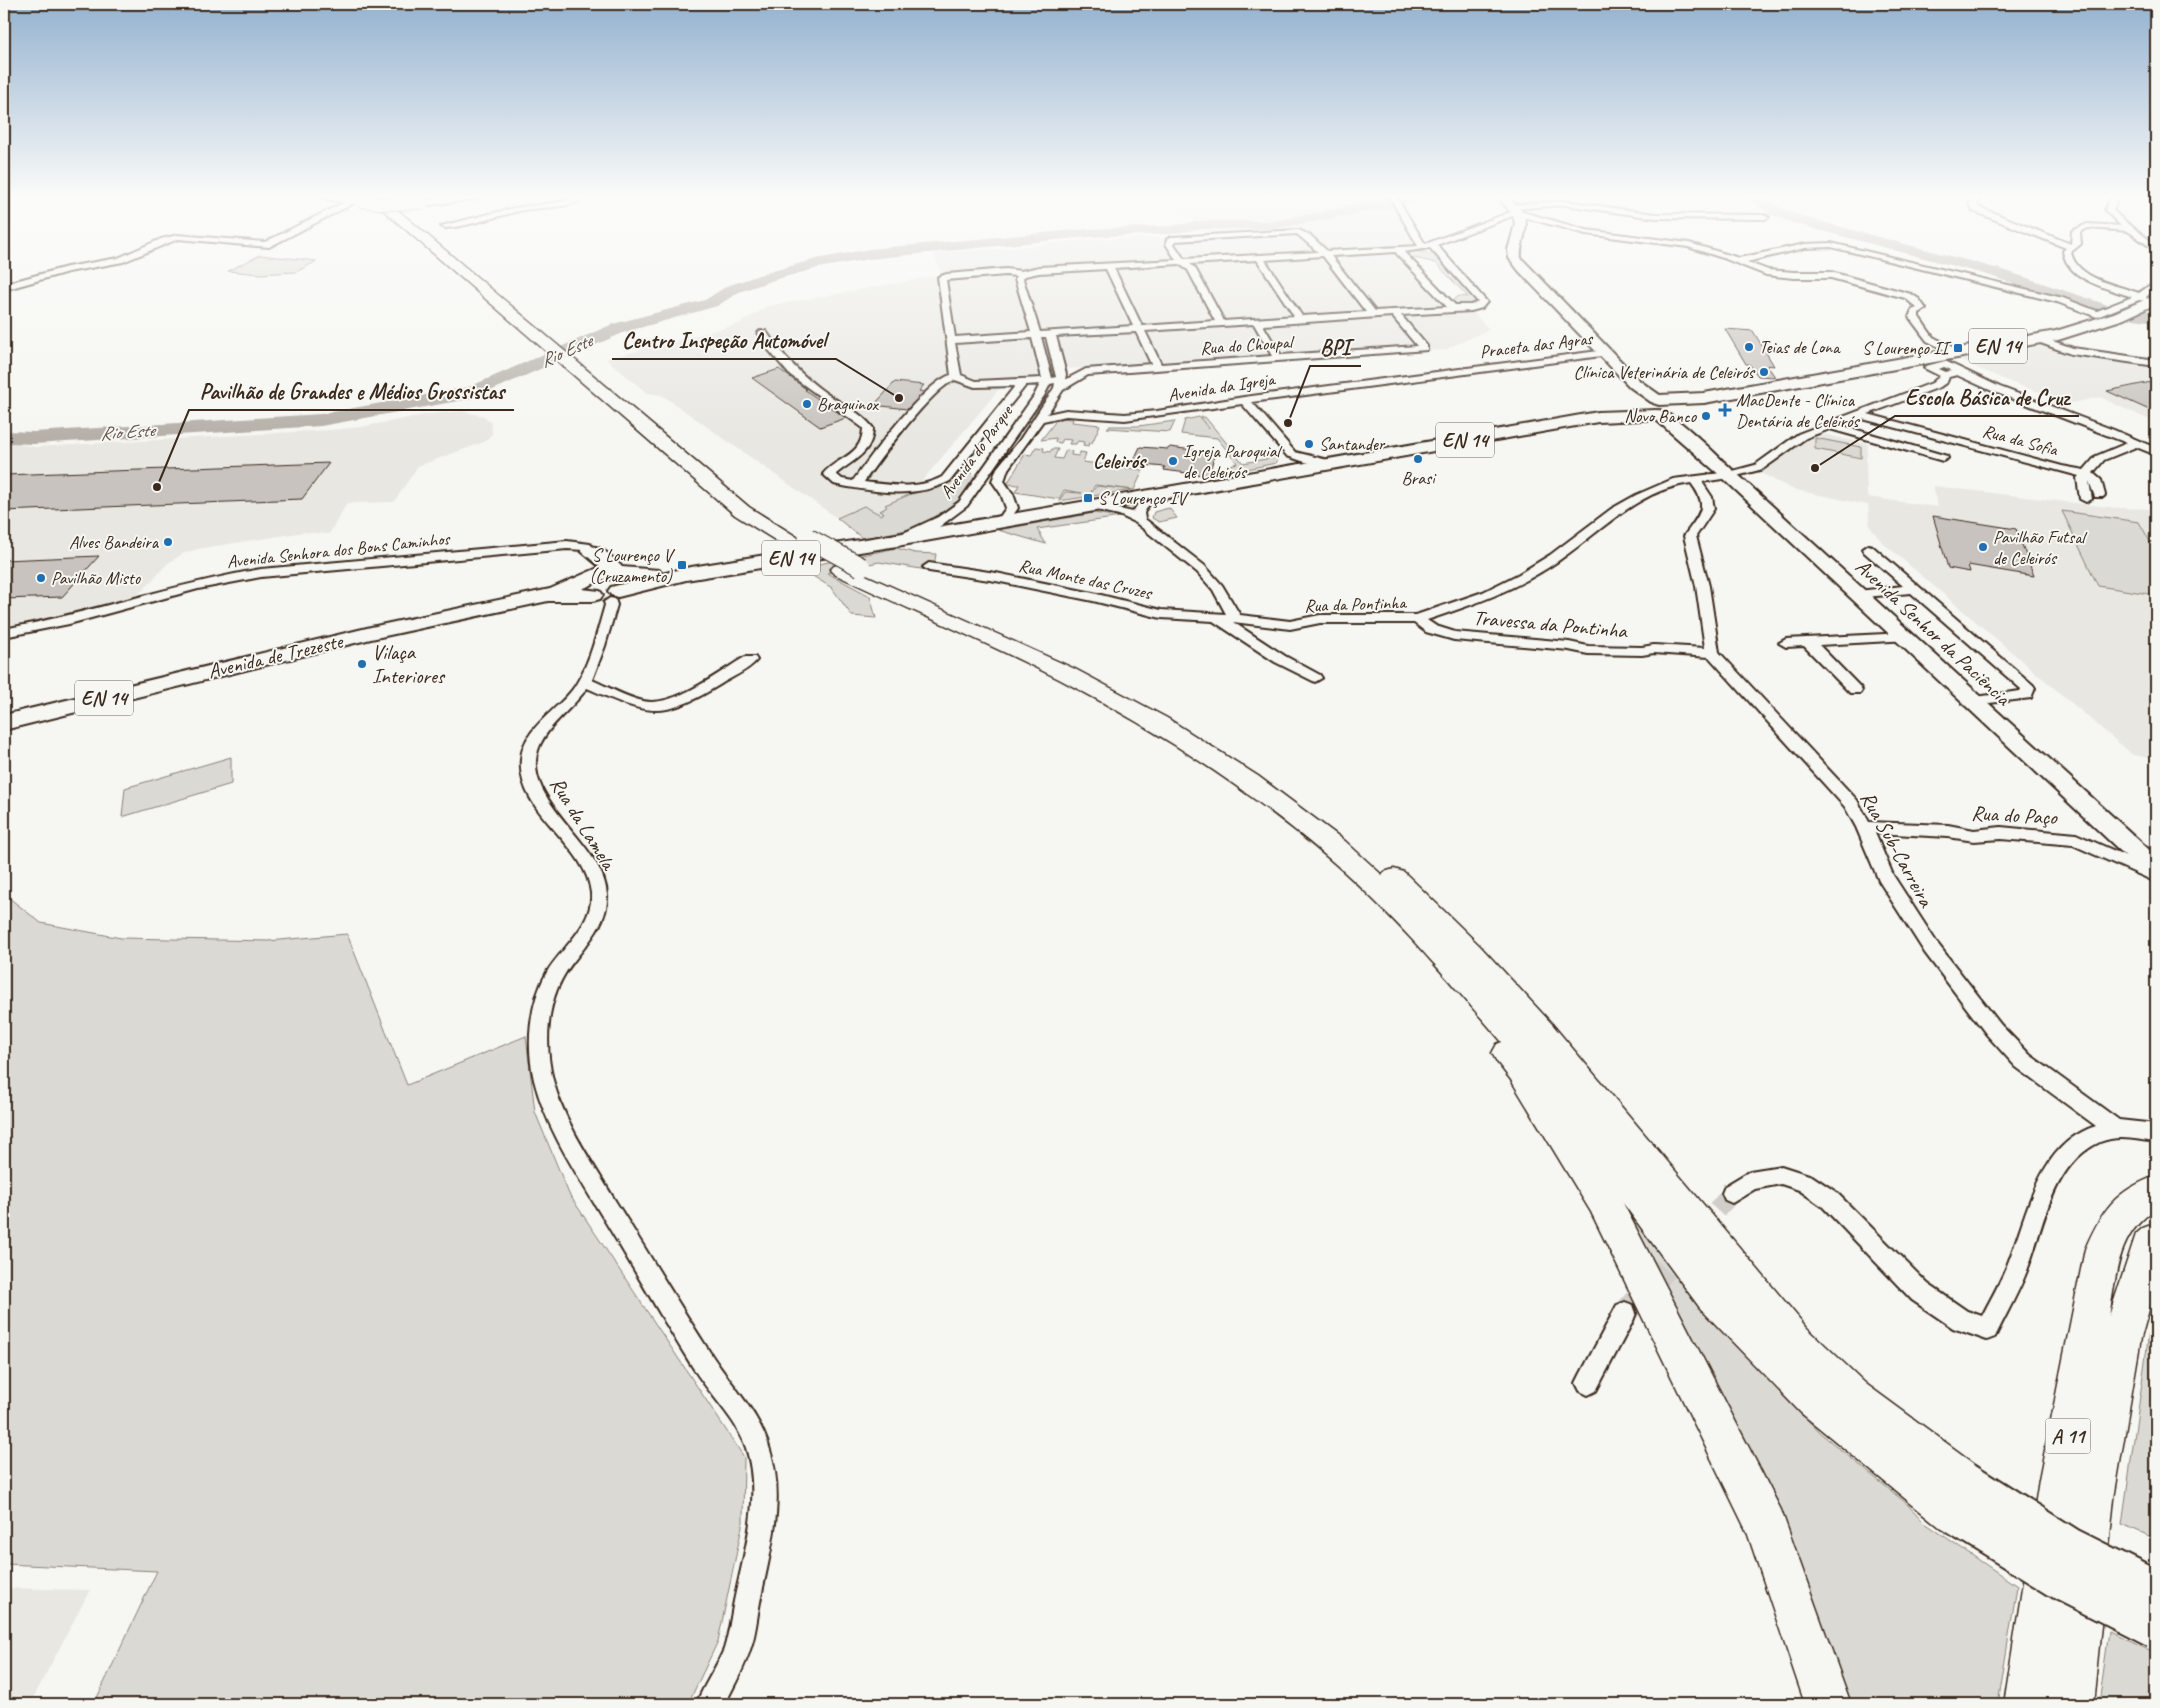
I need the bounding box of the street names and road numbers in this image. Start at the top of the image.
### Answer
street label: Praceta das Agras [1478,327,1595,363]
road number: EN 14 [1969,328,2027,364]
street label: Rua do Choupal [1199,331,1296,359]
street label: Avenida da Igreja [1166,367,1277,406]
street label: Avenida do Parque [935,400,1018,503]
street label: Rua da Sofia [1980,419,2062,461]
road number: EN 14 [1436,422,1494,458]
street label: Avenida Senhora dos Bons Caminhos [226,527,452,573]
road number: EN 14 [762,540,820,576]
street label: Avenida Senhor da Paciência [1850,553,2017,712]
street label: Rua Monte das Cruzes [1017,554,1155,604]
street label: Rua da Pontinha [1304,591,1408,617]
street label: Travessa da Pontinha [1472,604,1630,644]
street label: Avenida de Trezeste [205,627,347,684]
road number: EN 14 [75,680,133,716]
street label: Rua da Lamela [544,772,623,876]
street label: Rua Sub-Carreira [1855,787,1940,913]
street label: Rua do Paço [1971,800,2059,830]
road number: A 11 [2046,1418,2090,1454]

